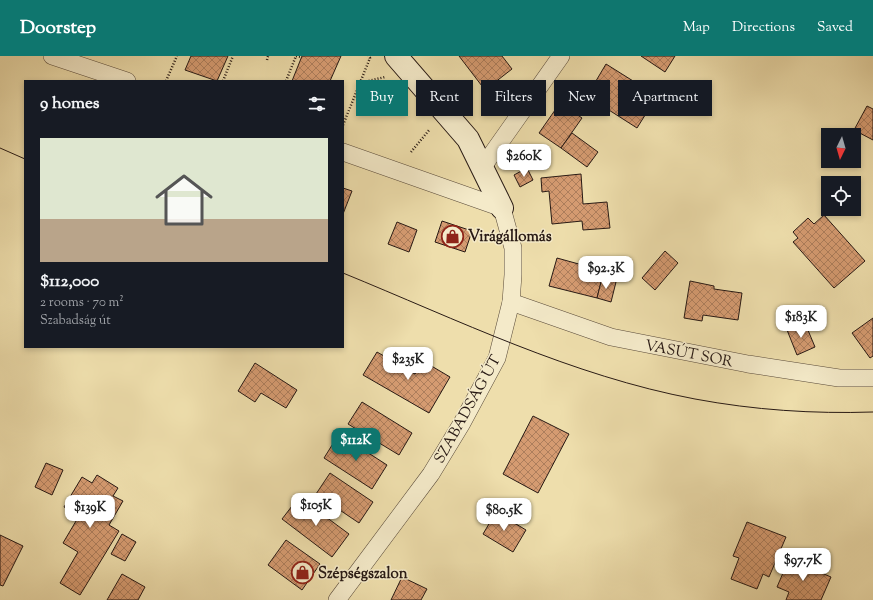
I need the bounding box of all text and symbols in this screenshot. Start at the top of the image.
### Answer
text: Doorstep [20,15,96,42]
text: Map [683,18,710,38]
text: Directions [732,18,795,38]
text: Saved [817,18,853,38]
chip: Buy [356,80,408,116]
chip: Rent [416,80,473,116]
chip: Filters [481,80,546,116]
chip: New [554,80,610,116]
chip: Apartment [618,80,712,116]
text: 9 homes [40,92,99,116]
icon: filters [306,93,328,115]
north arrow [821,128,861,168]
map controls [821,128,861,216]
pin: $260K [496,144,552,178]
text: $260K [506,148,542,166]
icon: home [148,164,220,236]
button: locate [821,176,861,216]
shop icon: Virágállomás [440,223,466,249]
place label: Virágállomás [468,227,552,248]
pin: $92.3K [573,256,639,290]
text: $92.3K [587,260,625,278]
text: $112,000 [40,270,99,294]
text: 2 rooms · 70 m² [40,294,124,312]
pin: $183K [773,305,829,339]
text: $183K [785,309,817,327]
text: Szabadság út [40,312,111,330]
street label: VASÚT SOR [643,334,735,373]
pin: $235K [380,347,436,381]
street label: SZABADSÁG ÚT [428,350,507,468]
text: $235K [392,351,424,369]
pin: $112K [328,428,384,462]
text: $112K [340,432,372,450]
pin: $105K [288,493,344,527]
pin: $139K [62,495,118,529]
text: $105K [300,497,332,515]
pin: $80.5K [471,498,537,532]
text: $139K [74,499,106,517]
text: $80.5K [485,502,523,520]
pin: $97.7K [770,548,836,582]
text: $97.7K [784,552,822,570]
shop icon: Szépségszalon [289,560,315,586]
place label: Szépségszalon [318,564,408,585]

